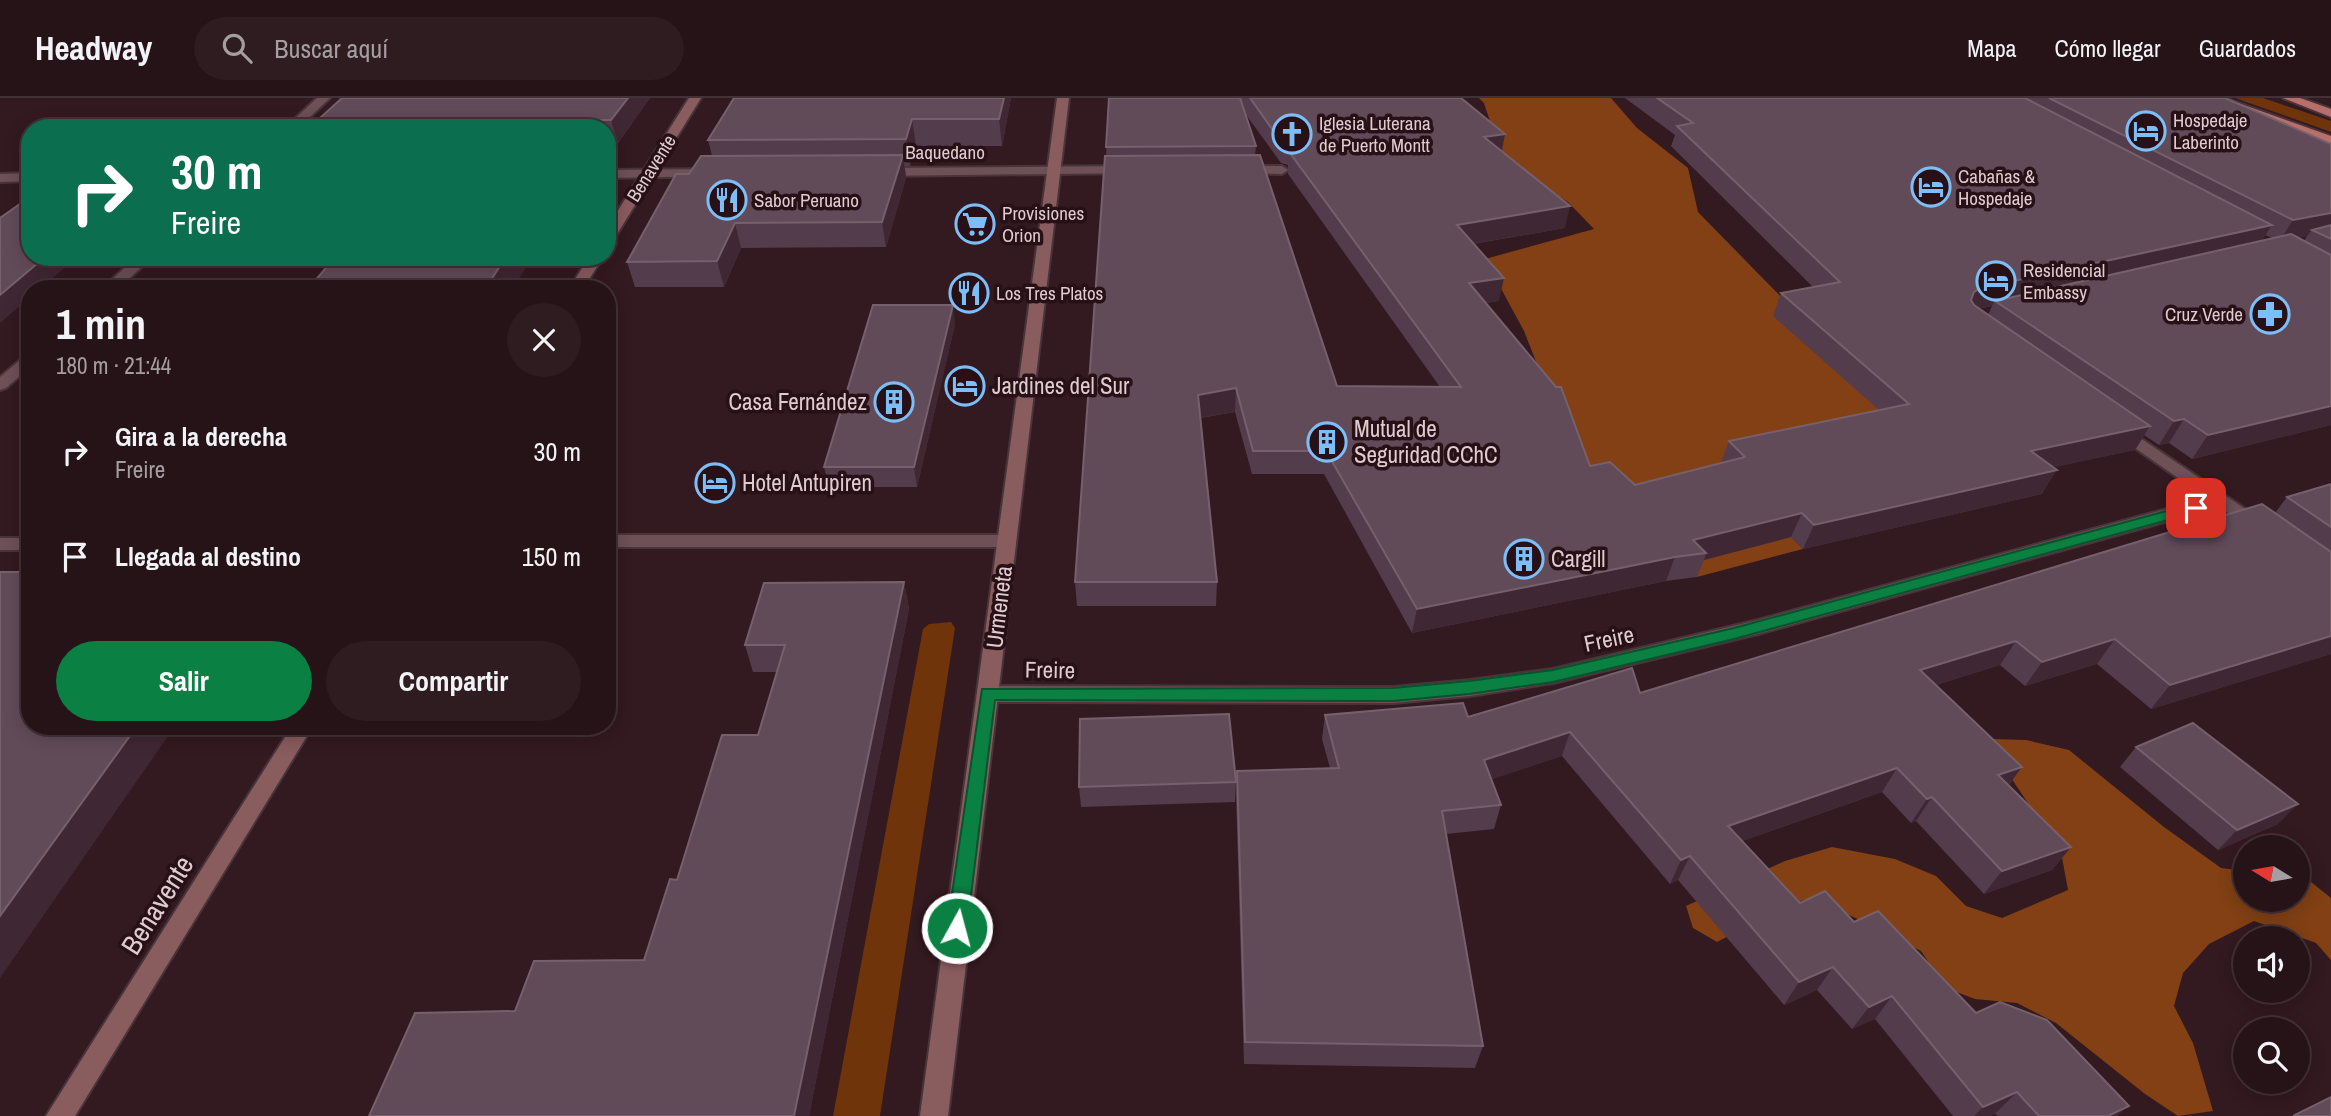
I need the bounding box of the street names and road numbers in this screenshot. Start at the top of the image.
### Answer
street label: Benavente [620,130,682,206]
street label: Baquedano [905,139,985,165]
street label: Urmeneta [978,563,1019,650]
street label: Freire [1581,618,1637,659]
street label: Freire [1025,654,1075,685]
street label: Benavente [112,848,202,962]

